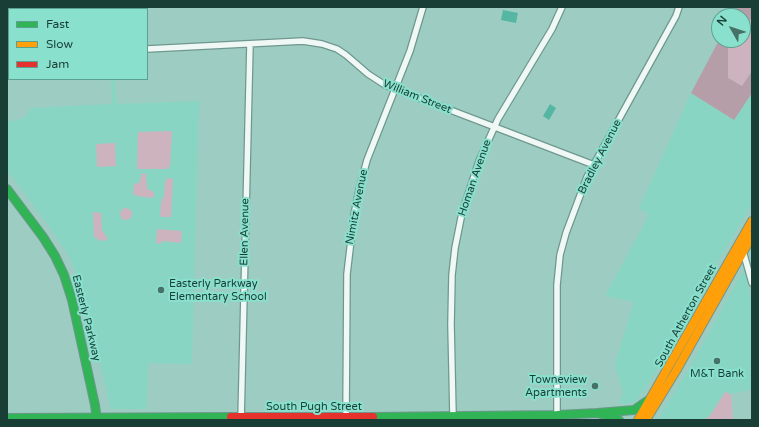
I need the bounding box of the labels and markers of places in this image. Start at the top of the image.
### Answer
place label: Easterly Parkway Elementary School [169,277,267,303]
marker: Easterly Parkway Elementary School [156,285,166,295]
marker: M&T Bank [712,356,722,366]
place label: M&T Bank [690,367,744,381]
place label: Towneview Apartments [525,373,587,399]
marker: Towneview Apartments [590,381,600,391]

